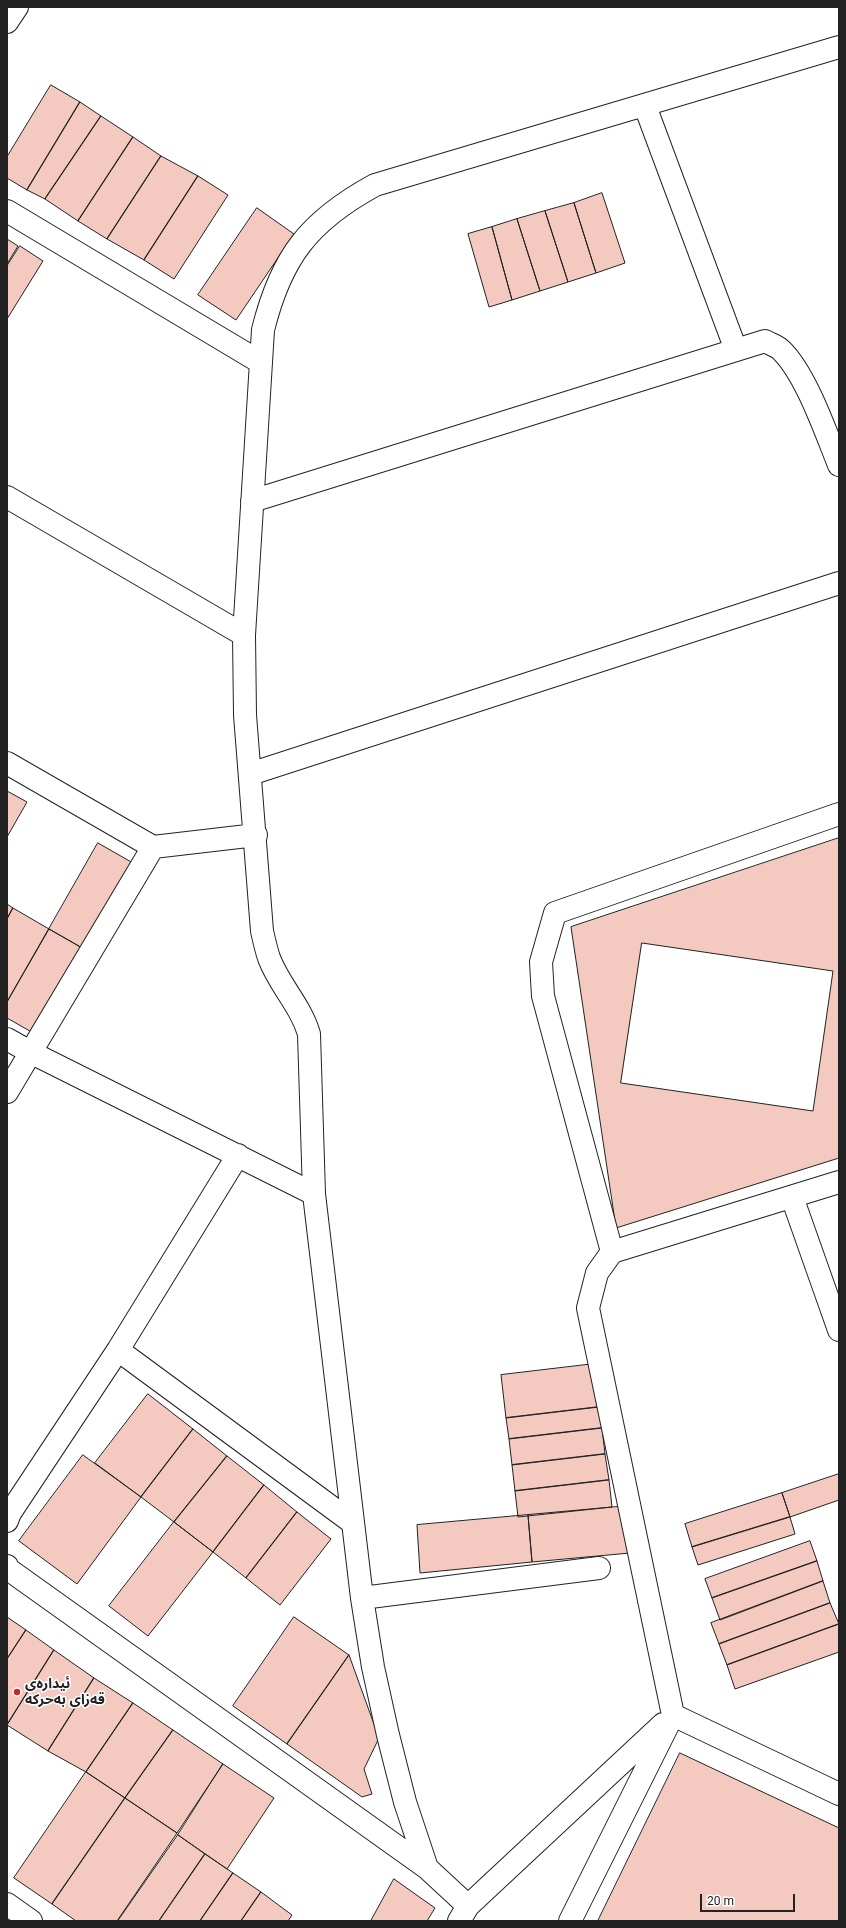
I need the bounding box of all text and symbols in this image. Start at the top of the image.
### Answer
place label: ئیدارەی قەزای بەحرکە [25,1676,105,1708]
marker: ئیدارەی قەزای بەحرکە [12,1687,22,1697]
scale bar [702,1886,797,1912]
text: 20 m [707,1894,734,1908]

